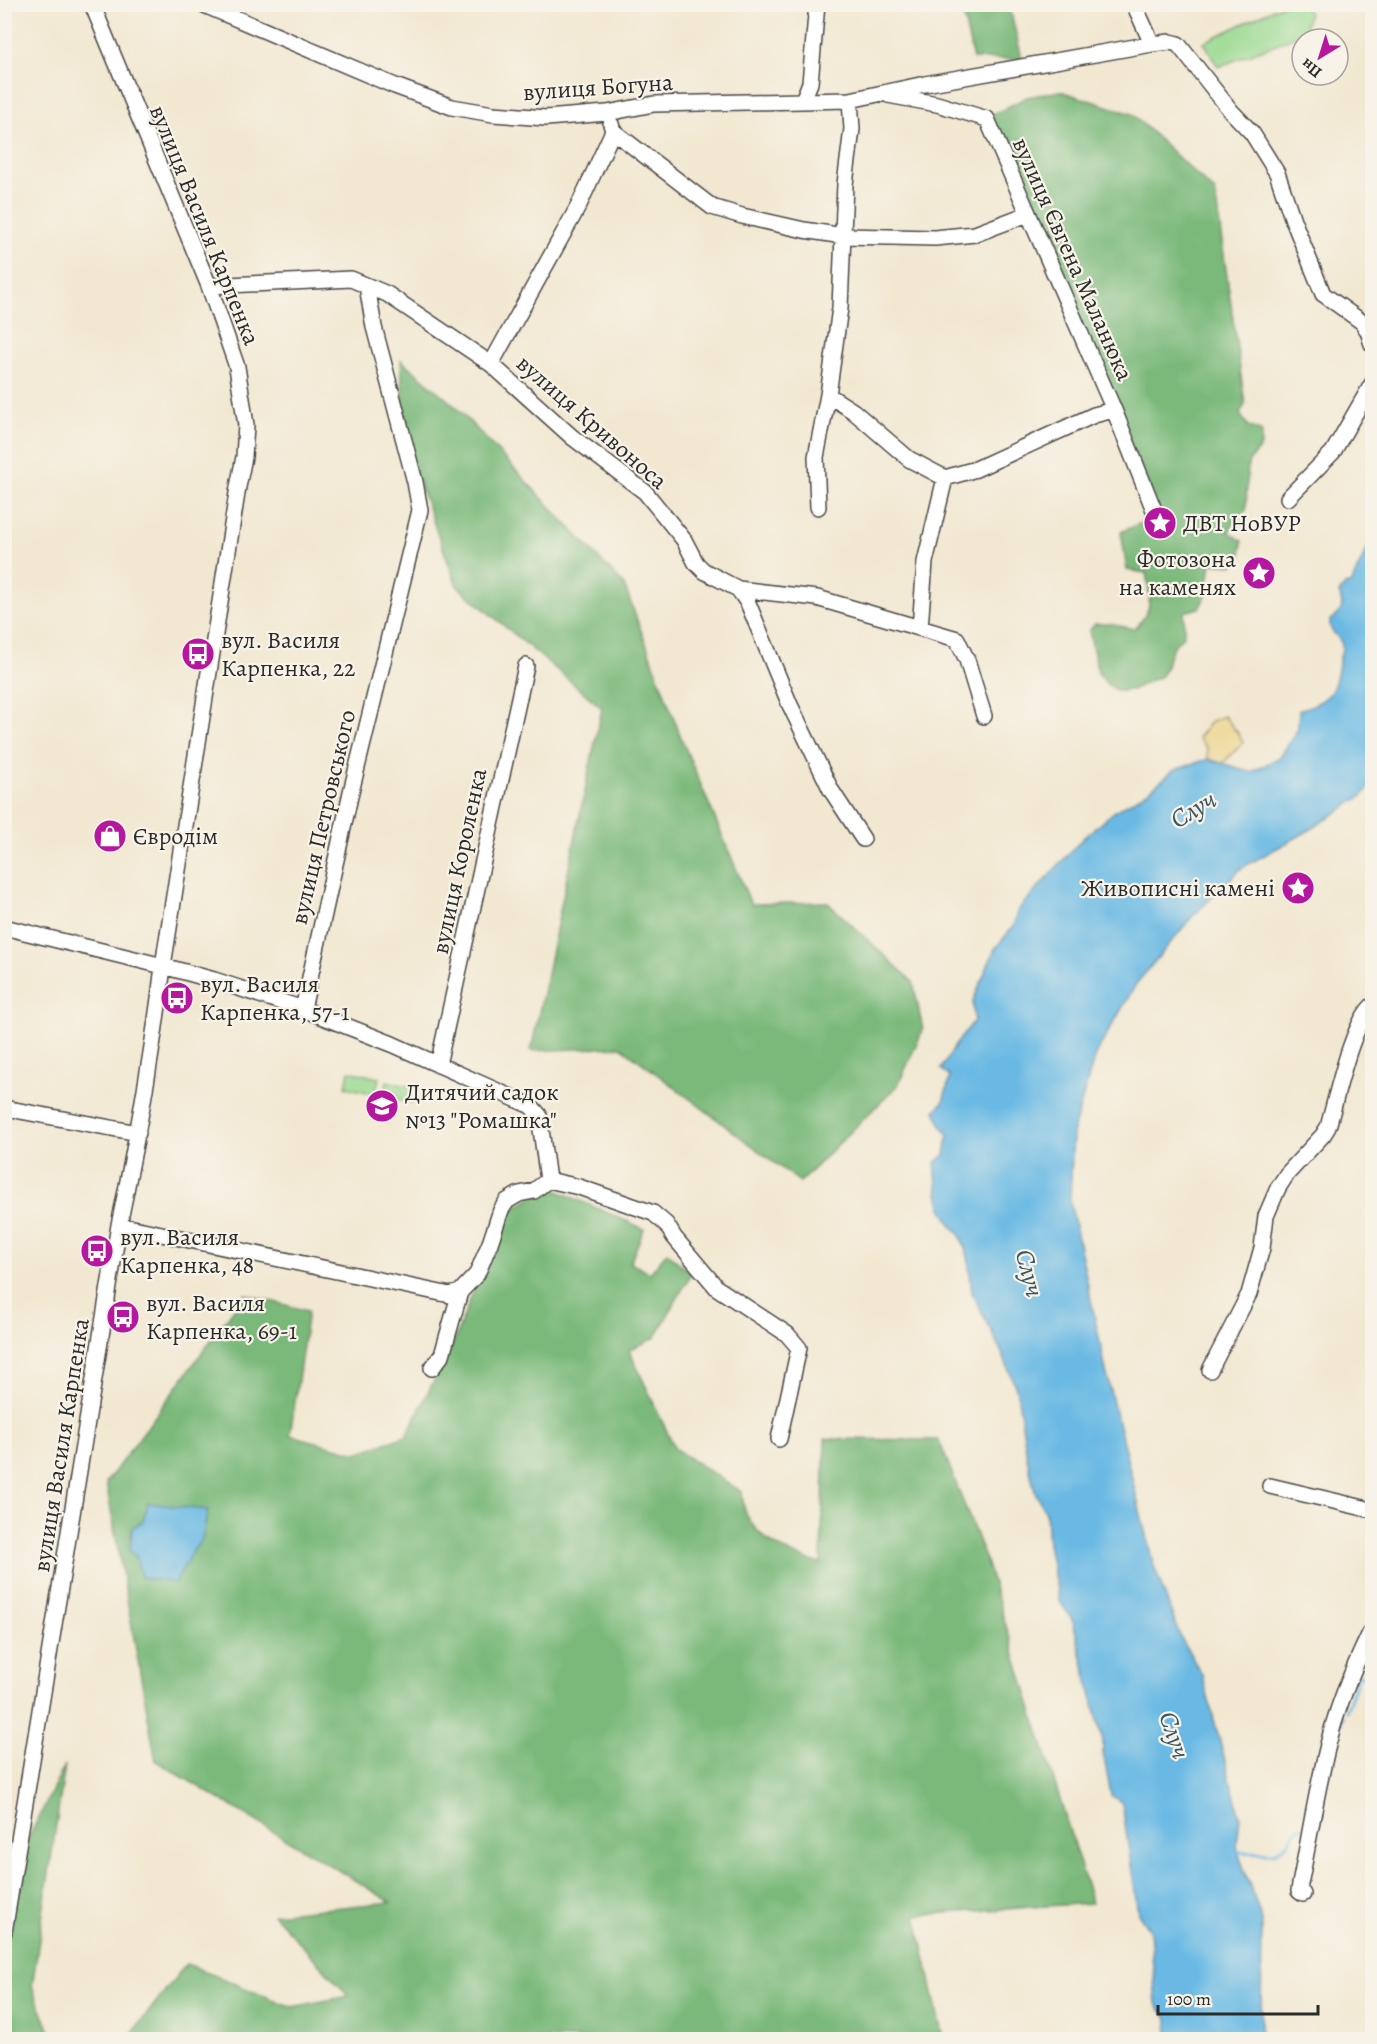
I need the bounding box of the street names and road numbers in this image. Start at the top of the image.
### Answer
street label: вулиця Богуна [522,66,674,108]
street label: вулиця Василя Карпенка [142,100,268,350]
street label: вулиця Євгена Маланюка [1005,132,1141,386]
street label: вулиця Кривоноса [510,347,674,497]
street label: вулиця Петровського [283,706,363,928]
street label: вулиця Короленка [424,765,494,957]
street label: вулиця Василя Карпенка [25,1316,97,1574]

